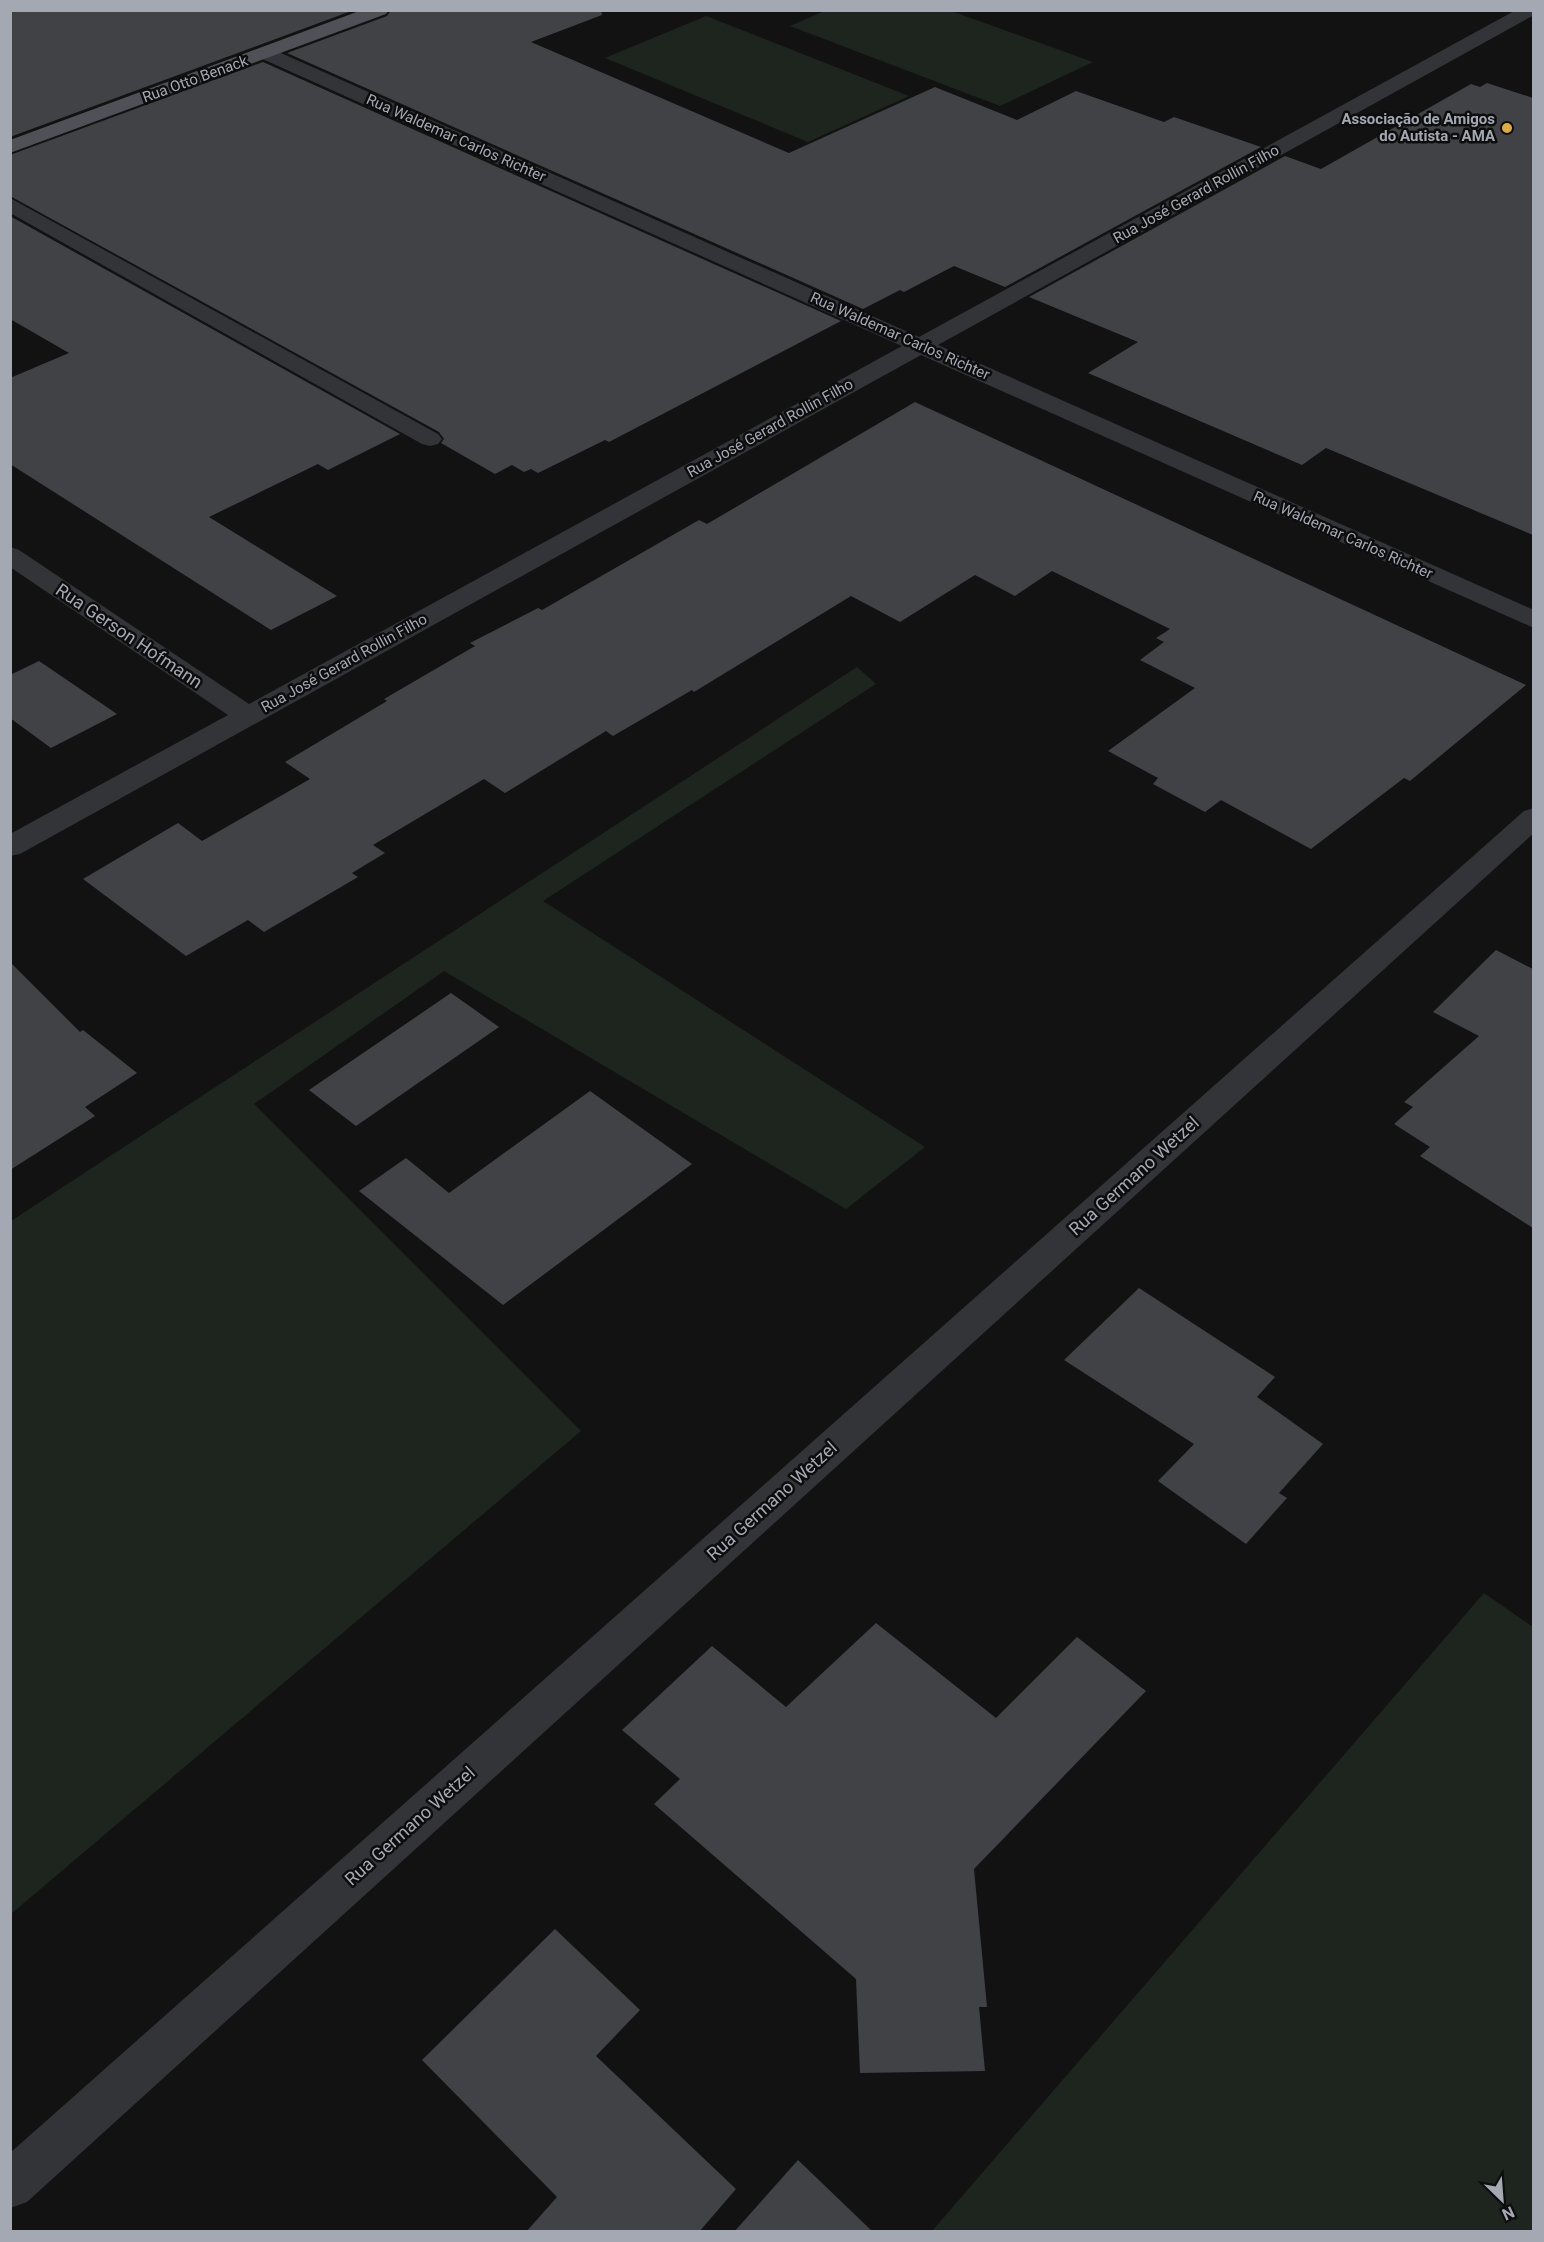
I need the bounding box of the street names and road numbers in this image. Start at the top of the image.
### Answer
street label: Rua Otto Benack [140,51,251,106]
street label: Rua Waldemar Carlos Richter [364,90,548,186]
street label: Rua José Gerard Rollin Filho [1110,141,1282,247]
street label: Rua Waldemar Carlos Richter [808,288,992,384]
street label: Rua José Gerard Rollin Filho [684,375,856,481]
street label: Rua Waldemar Carlos Richter [1251,487,1435,583]
street label: Rua Gerson Hofmann [52,579,206,692]
street label: Rua José Gerard Rollin Filho [258,610,430,716]
street label: Rua Germano Wetzel [1064,1112,1203,1239]
street label: Rua Germano Wetzel [702,1437,841,1564]
street label: Rua Germano Wetzel [340,1762,479,1889]

